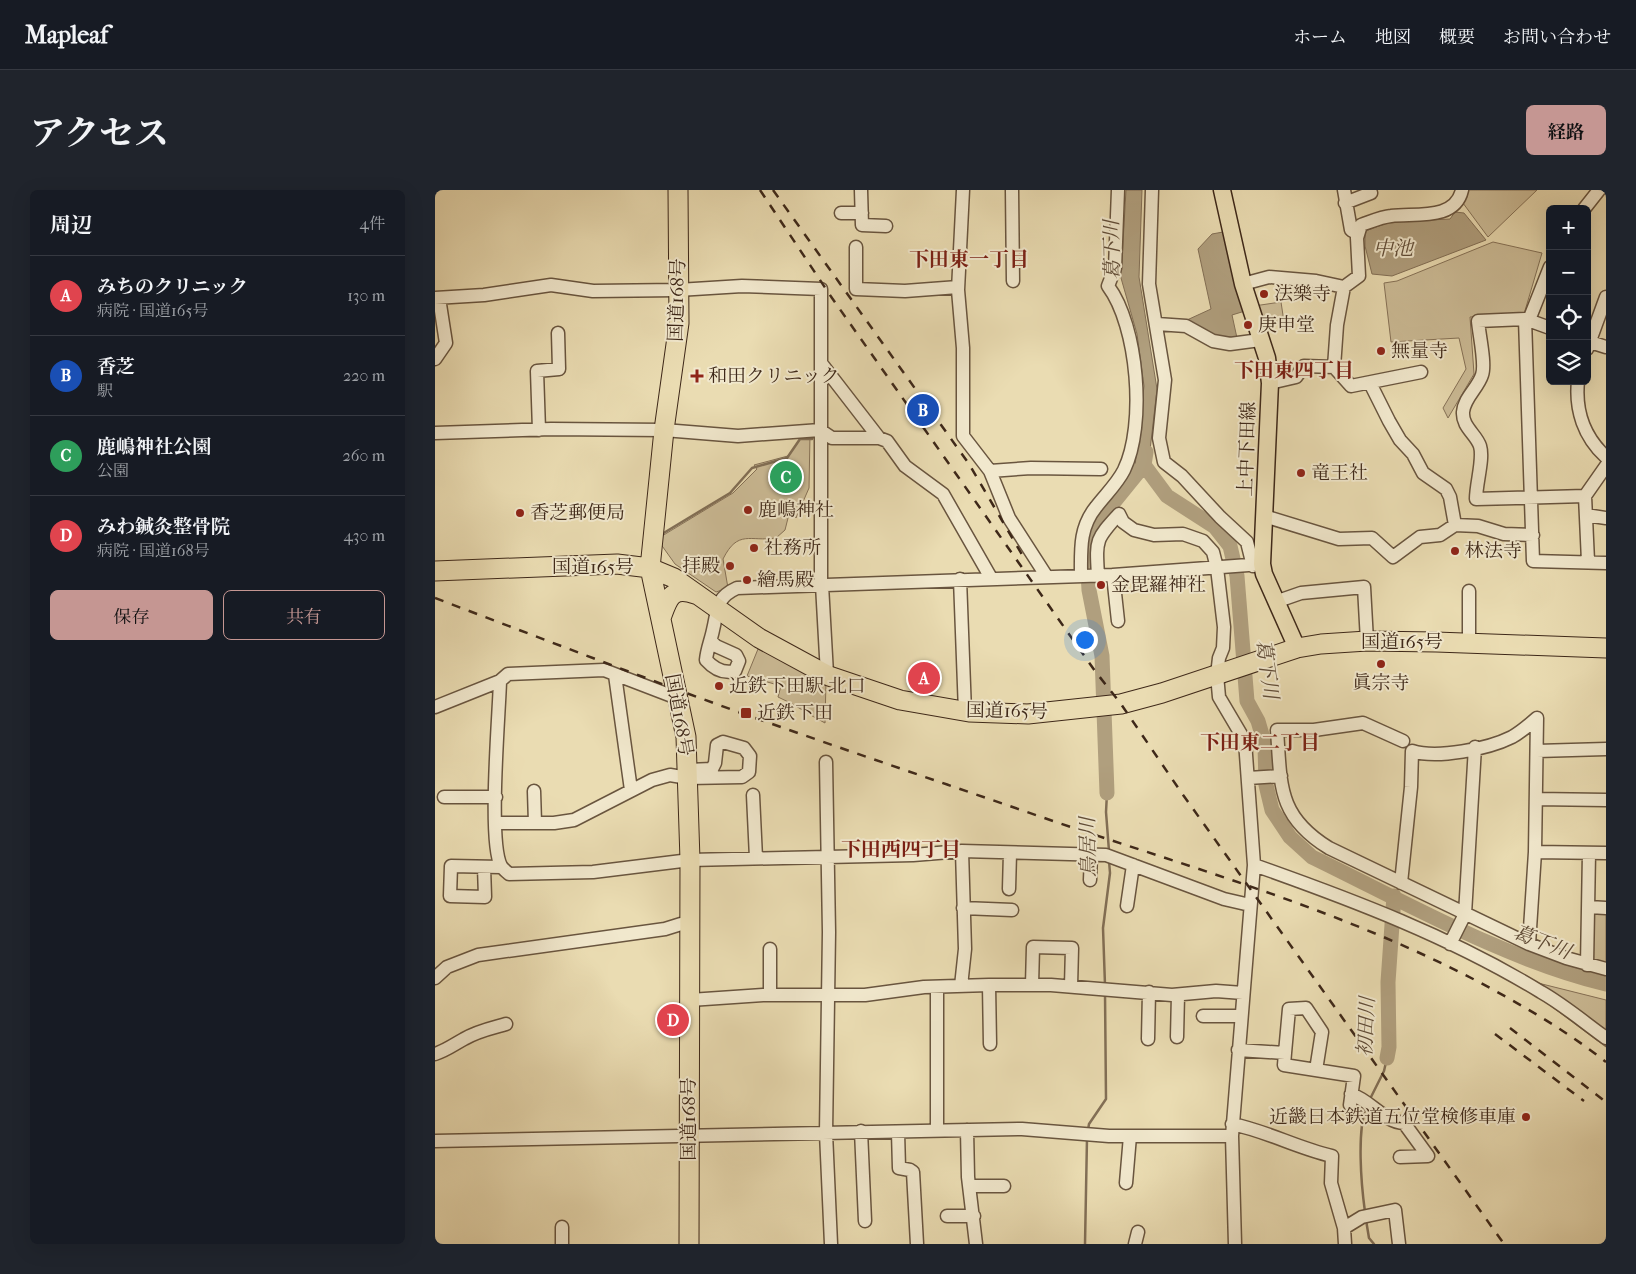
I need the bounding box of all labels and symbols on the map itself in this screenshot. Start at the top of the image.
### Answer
water label: 葛下川 [1100,218,1124,280]
water label: 中池 [1373,237,1415,260]
district label: 下田東一丁目 [909,248,1029,271]
street label: 国道168号 [665,258,689,342]
place label: 法樂寺 [1274,283,1331,305]
marker: 法樂寺 [1258,288,1270,300]
place label: 庚申堂 [1258,314,1315,336]
marker: 庚申堂 [1242,319,1254,331]
place label: 無量寺 [1391,340,1448,362]
marker: 無量寺 [1375,345,1387,357]
district label: 下田東四丁目 [1234,359,1354,382]
place label: 和田クリニック [708,365,840,387]
marker: 和田クリニック [690,369,704,383]
pin: B [907,391,939,429]
street label: 上中下田線 [1234,401,1260,497]
pin: C [770,458,802,496]
place label: 竜王社 [1311,462,1368,484]
marker: 竜王社 [1295,467,1307,479]
place label: 鹿嶋神社 [758,499,834,521]
place label: 香芝郵便局 [530,502,625,524]
marker: 鹿嶋神社 [742,504,754,516]
marker: 香芝郵便局 [514,507,526,519]
place label: 社務所 [764,537,821,559]
place label: 林法寺 [1465,540,1522,562]
marker: 社務所 [748,542,760,554]
marker: 林法寺 [1449,545,1461,557]
place label: 拝殿 [682,555,720,577]
street label: 国道165号 [552,556,634,578]
marker: 拝殿 [724,560,736,572]
place label: 繪馬殿 [757,569,814,591]
marker: 繪馬殿 [741,574,753,586]
place label: 金毘羅神社 [1111,574,1206,596]
marker: 金毘羅神社 [1095,579,1107,591]
your location [1072,627,1098,653]
street label: 国道165号 [1361,631,1443,653]
water label: 葛下川 [1251,638,1283,702]
marker: 眞宗寺 [1375,658,1387,670]
pin: A [908,659,940,697]
street label: 国道168号 [661,672,697,758]
place label: 眞宗寺 [1352,672,1410,694]
place label: 近鉄下田駅 北口 [729,675,866,697]
marker: 近鉄下田駅 北口 [713,680,725,692]
street label: 国道165号 [966,699,1048,723]
place label: 近鉄下田 [757,702,833,724]
marker: 近鉄下田 [739,706,753,720]
district label: 下田東二丁目 [1200,731,1320,754]
water label: 鳥居川 [1076,815,1100,877]
district label: 下田西四丁目 [841,838,961,861]
water label: 葛下川 [1510,921,1576,964]
water label: 初田川 [1353,994,1379,1058]
pin: D [657,1001,689,1039]
street label: 国道168号 [678,1077,700,1161]
place label: 近畿日本鉄道五位堂検修車庫 [1269,1106,1516,1128]
marker: 近畿日本鉄道五位堂検修車庫 [1520,1111,1532,1123]

